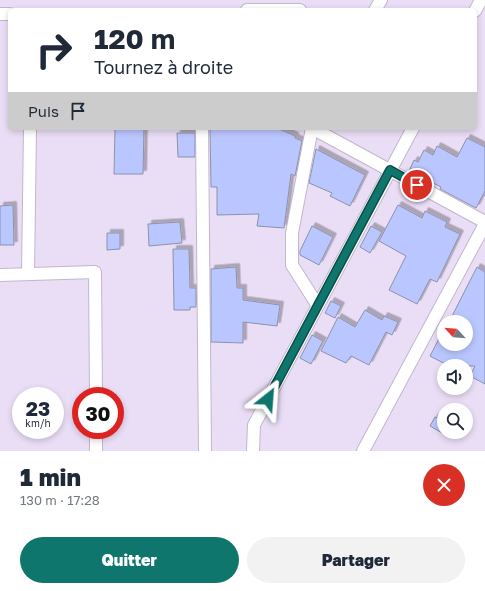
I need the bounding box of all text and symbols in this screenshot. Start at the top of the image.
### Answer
text: 120 m [94,22,175,55]
icon: right [28,24,80,76]
text: Tournez à droite [94,56,233,78]
icon: arrive [67,100,89,122]
text: Puis [28,102,59,120]
pin [400,168,434,202]
icon: arrive [406,174,428,196]
north arrow [437,315,473,351]
map controls [437,315,473,439]
button: sound [437,359,473,395]
position arrow [247,378,289,420]
speed limit sign: 30 [72,387,124,439]
text: 23 [26,396,50,420]
button: search [437,403,473,439]
text: km/h [25,417,51,429]
text: 1 min [20,462,81,491]
button: close [423,464,465,506]
text: 130 m · 17:28 [20,492,100,508]
button: Quitter [20,537,239,583]
button: Partager [247,537,465,583]

